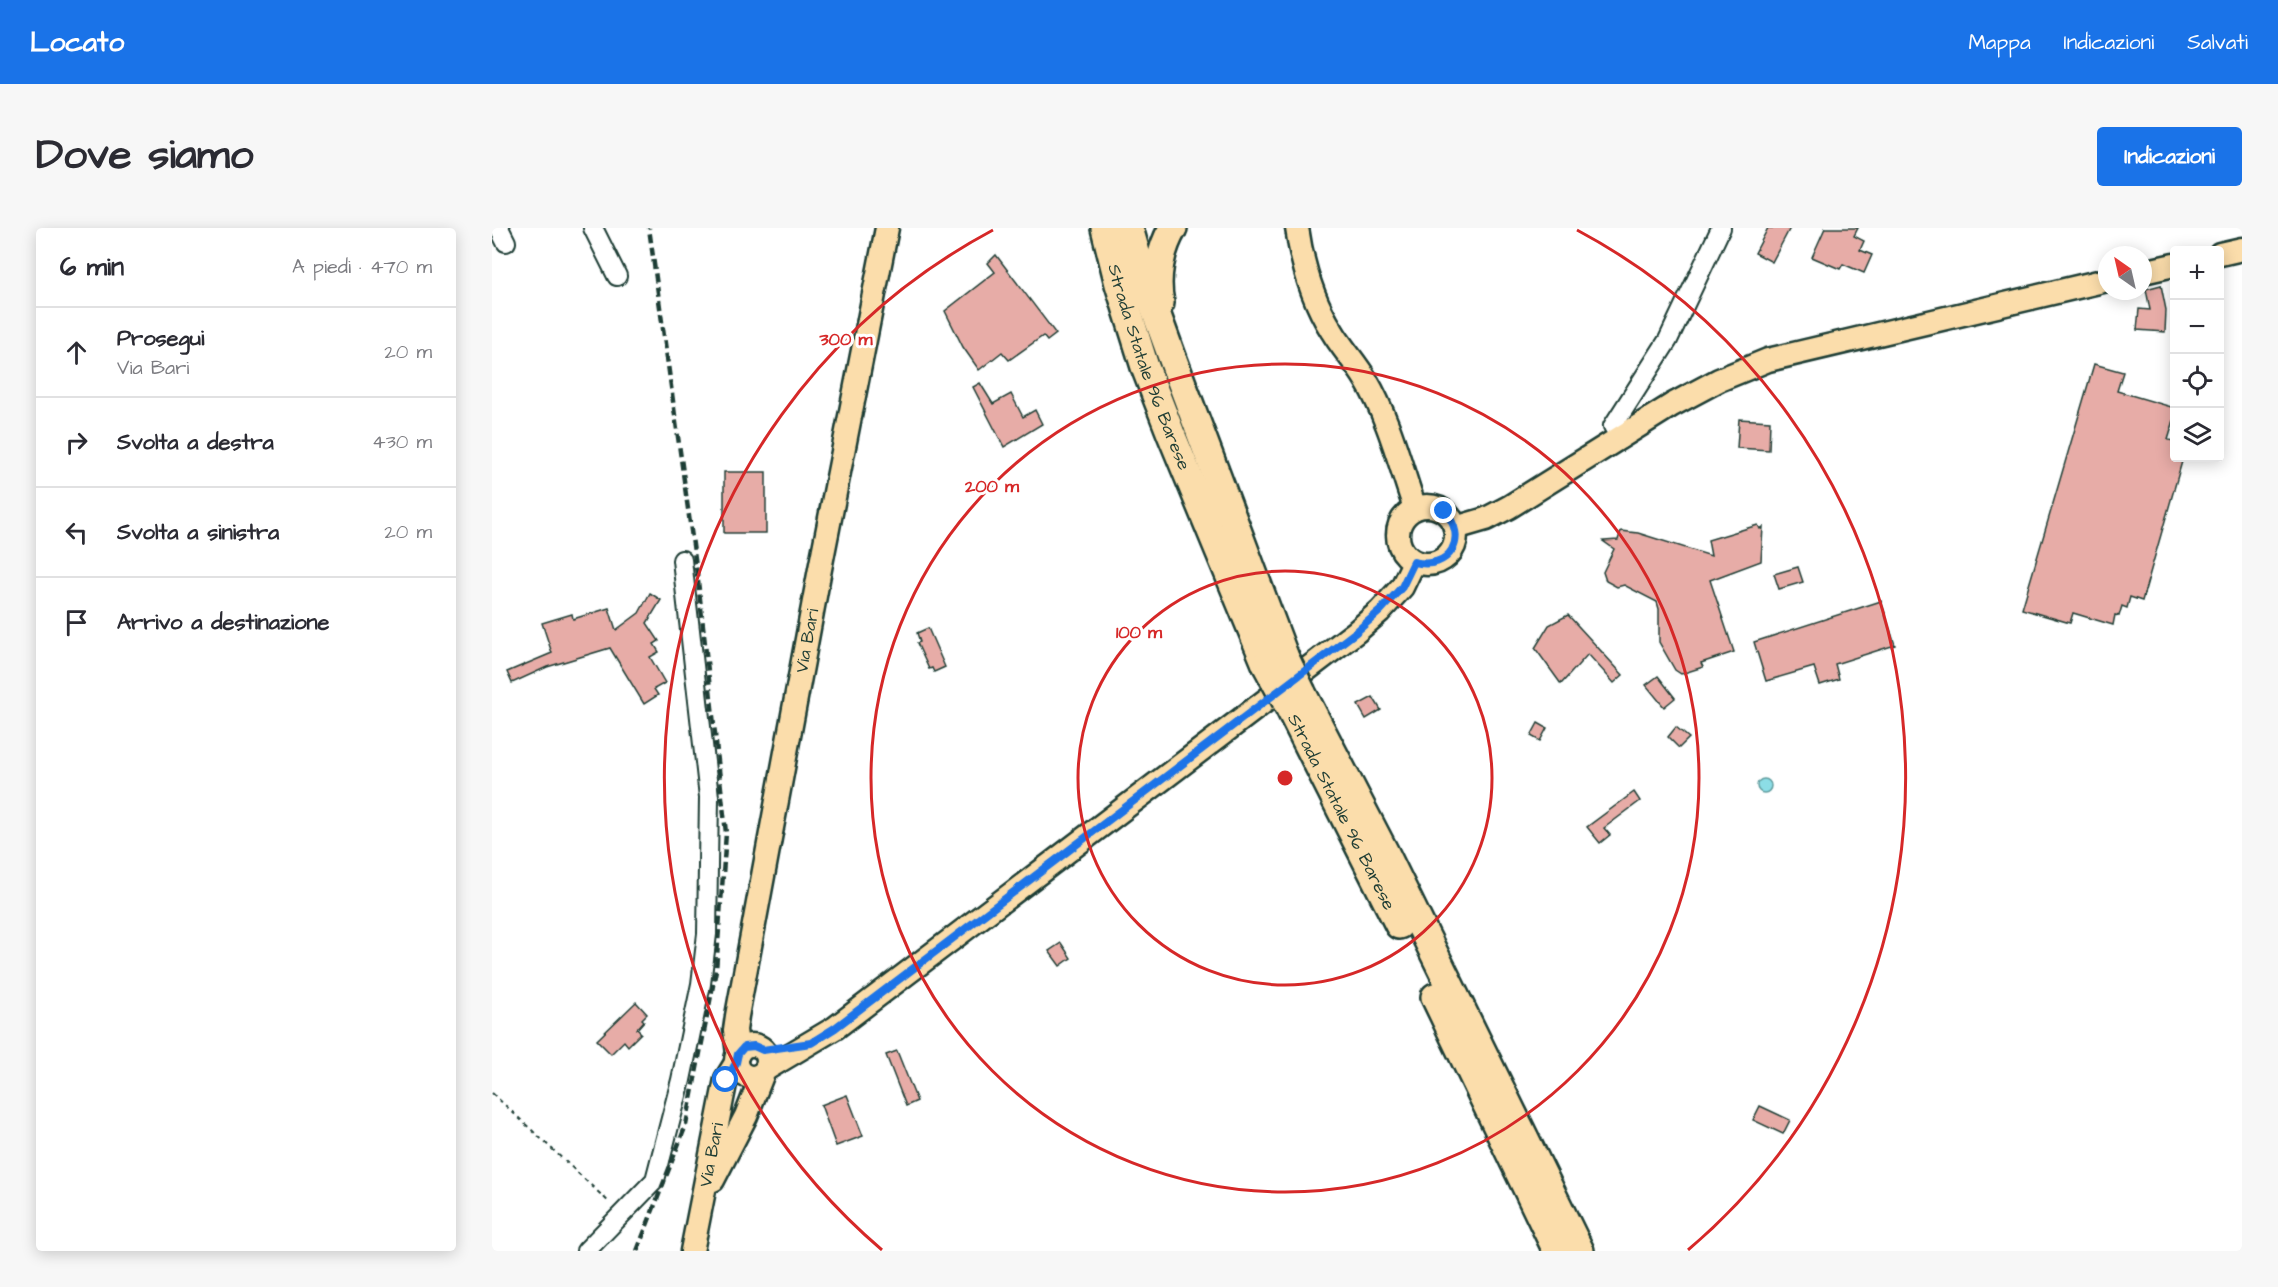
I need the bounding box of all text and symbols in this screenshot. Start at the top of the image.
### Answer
text: Locato [30,23,124,62]
text: Mappa [1968,28,2031,57]
text: Indicazioni [2064,28,2154,57]
text: Salvati [2187,28,2248,57]
text: Dove siamo [36,127,253,185]
button: Indicazioni [2097,127,2242,186]
north arrow [2098,246,2152,300]
map controls [2170,246,2224,462]
button: + [2170,246,2224,300]
text: 6 min [60,249,124,285]
text: A piedi · 470 m [292,253,432,281]
street label: Strada Statale 96 Barese [1102,261,1197,474]
button: − [2170,300,2224,354]
text: Prosegui [117,323,204,354]
text: 300 m [818,327,874,352]
icon: ahead [60,336,93,369]
text: 20 m [384,338,432,366]
text: Via Bari [117,354,189,382]
button: locate [2170,354,2224,408]
button: layers [2170,408,2224,462]
icon: right [60,426,93,459]
text: Svolta a destra [117,427,274,458]
text: 430 m [372,428,432,456]
text: 200 m [964,474,1020,499]
route end [1430,497,1456,523]
icon: left [60,516,93,549]
text: Svolta a sinistra [117,517,279,548]
text: 20 m [384,518,432,546]
icon: arrive [60,606,93,639]
street label: Via Bari [788,606,825,675]
text: Arrivo a destinazione [117,607,329,638]
text: 100 m [1116,620,1163,645]
street label: Strada Statale 96 Barese [1282,709,1402,914]
centre of rings [1275,768,1295,788]
route start [712,1066,738,1092]
street label: Via Bari [692,1120,730,1189]

